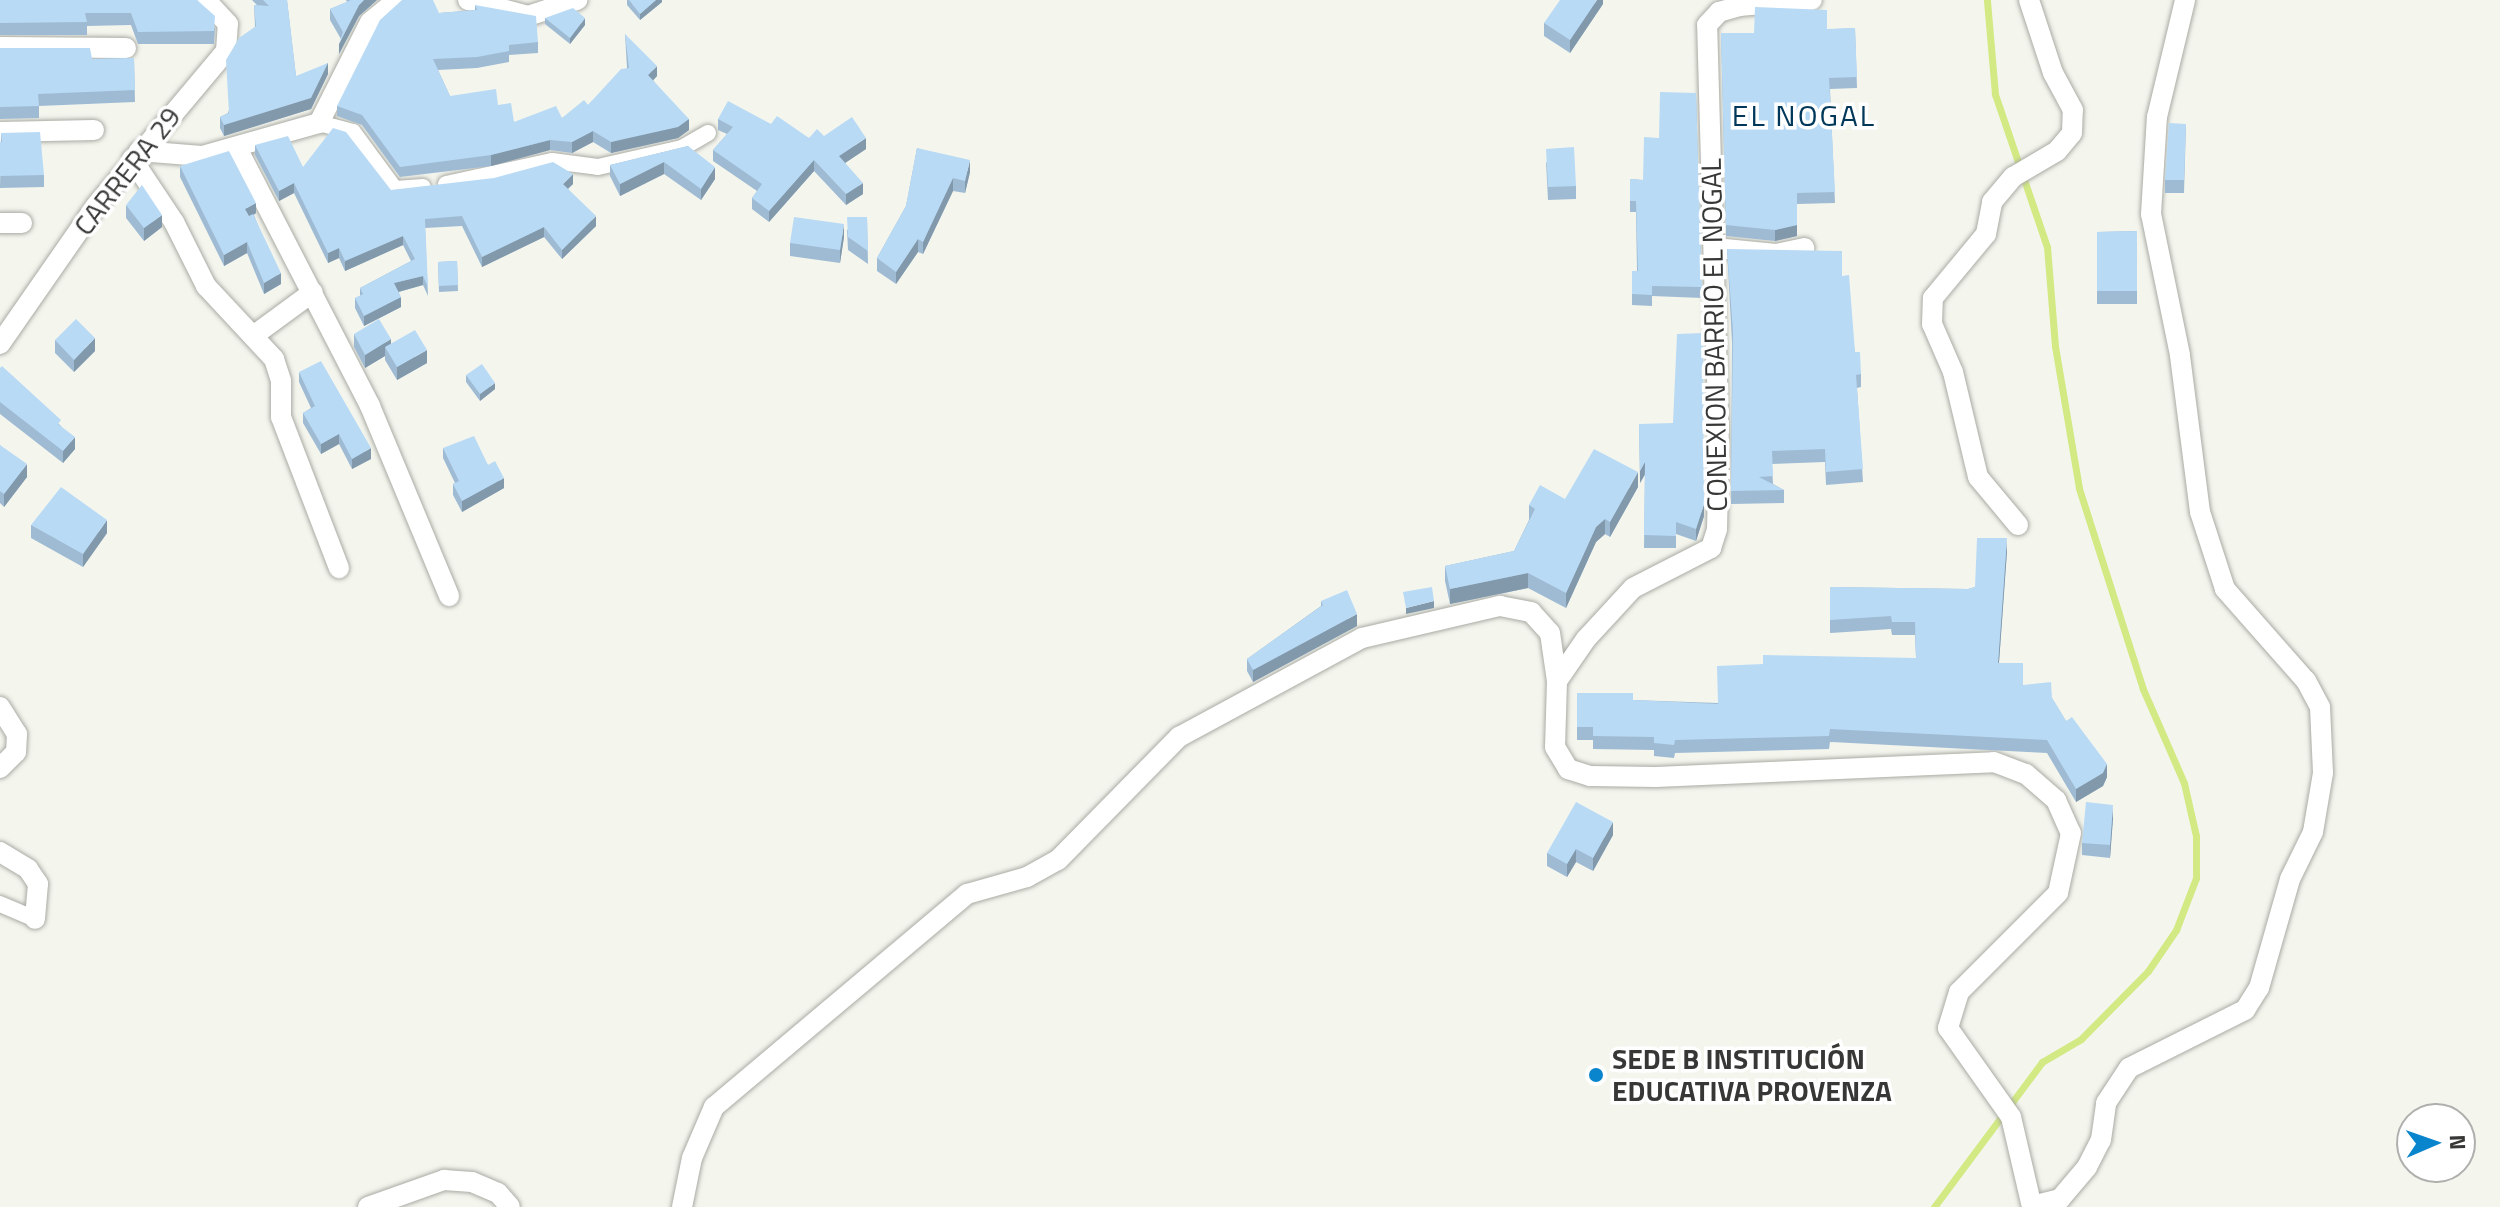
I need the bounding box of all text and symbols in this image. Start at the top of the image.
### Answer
district label: EL NOGAL [1732,97,1876,133]
street label: CARRERA 29 [67,100,187,242]
street label: CONEXION BARRIO EL NOGAL [1694,158,1734,512]
place label: SEDE B INSTITUCIÓN EDUCATIVA PROVENZA [1612,1042,1892,1108]
marker: SEDE B INSTITUCIÓN EDUCATIVA PROVENZA [1587,1066,1605,1084]
north arrow [2396,1103,2476,1183]
text: N [2441,1134,2475,1150]

